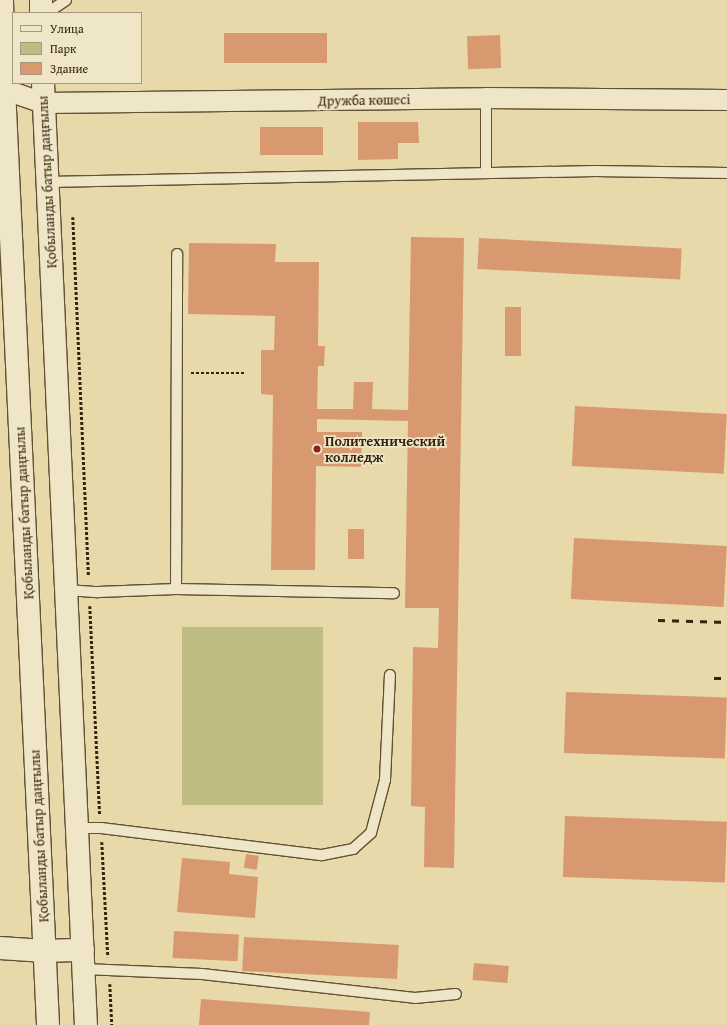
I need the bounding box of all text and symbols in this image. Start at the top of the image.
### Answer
legend [12,12,142,84]
text: Улица [50,20,84,37]
text: Парк [50,40,76,57]
text: Здание [50,60,88,77]
street label: Дружба көшесі [318,91,410,109]
street label: Қобыланды батыр даңғылы [34,95,60,269]
street label: Қобыланды батыр даңғылы [11,426,37,600]
place label: Политехнический колледж [325,433,445,466]
marker: Политехнический колледж [312,444,322,454]
street label: Қобыланды батыр даңғылы [26,749,52,923]

